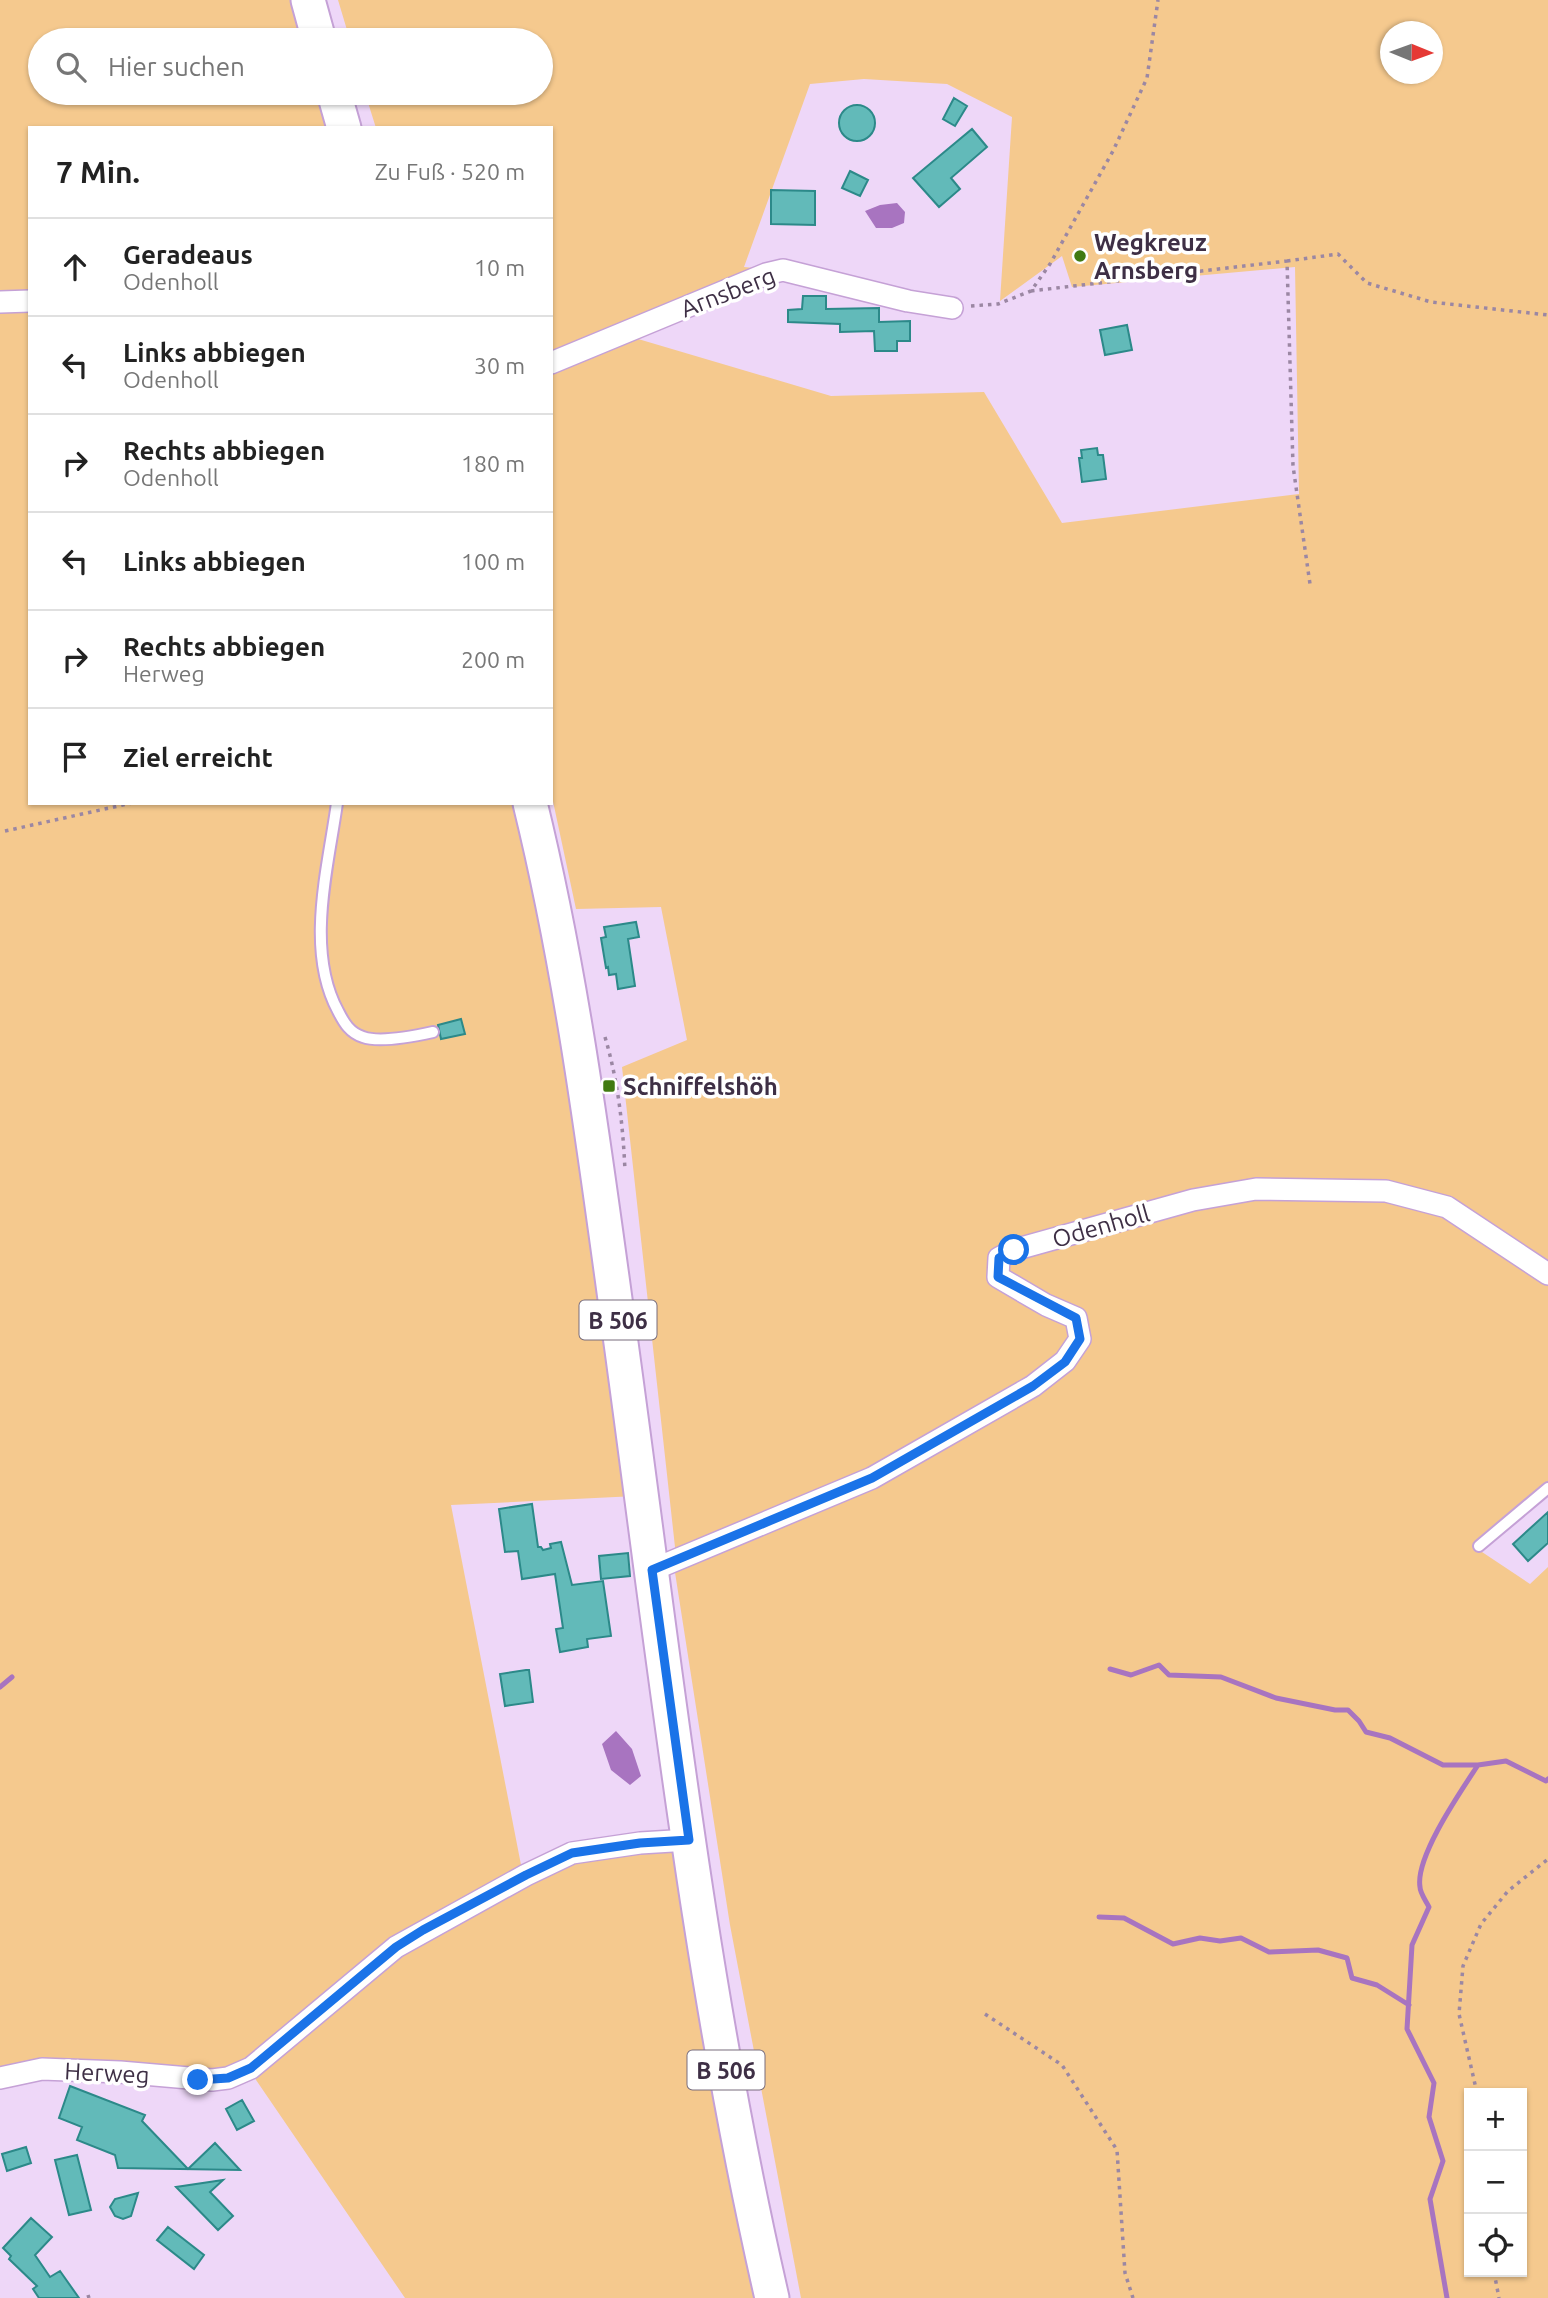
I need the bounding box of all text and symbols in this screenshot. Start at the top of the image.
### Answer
north arrow [1380,21,1443,84]
search box [28,28,553,105]
icon: search [52,48,90,86]
text: Hier suchen [108,52,245,81]
text: 7 Min. [56,155,140,189]
text: Zu Fuß · 520 m [375,159,525,184]
place label: Wegkreuz Arnsberg [1094,229,1207,284]
text: Geradeaus [123,240,253,269]
icon: ahead [56,248,94,286]
marker: Wegkreuz Arnsberg [1072,248,1088,264]
text: 10 m [474,255,525,280]
street label: Arnsberg [677,262,779,322]
text: Odenholl [123,269,219,294]
text: Links abbiegen [123,338,306,367]
icon: left [56,346,94,384]
text: 30 m [474,353,525,378]
text: Odenholl [123,367,219,392]
text: Rechts abbiegen [123,436,325,465]
icon: right [56,444,94,482]
text: 180 m [461,451,525,476]
text: Odenholl [123,465,219,490]
icon: left [56,542,94,580]
text: Links abbiegen [123,547,306,576]
text: 100 m [461,549,525,574]
text: Rechts abbiegen [123,632,325,661]
icon: right [56,640,94,678]
text: 200 m [461,647,525,672]
text: Herweg [123,661,205,686]
icon: arrive [56,738,94,776]
text: Ziel erreicht [123,743,273,772]
place label: Schniffelshöh [623,1073,778,1100]
marker: Schniffelshöh [601,1078,617,1094]
street label: Odenholl [1049,1199,1153,1253]
route start [998,1234,1029,1265]
road number: B 506 [580,1301,656,1340]
road number: B 506 [688,2050,764,2090]
street label: Herweg [64,2057,150,2089]
route end [182,2064,213,2095]
map controls [1464,2088,1527,2277]
button: + [1464,2088,1527,2151]
button: − [1464,2151,1527,2214]
button: locate [1464,2214,1527,2277]

